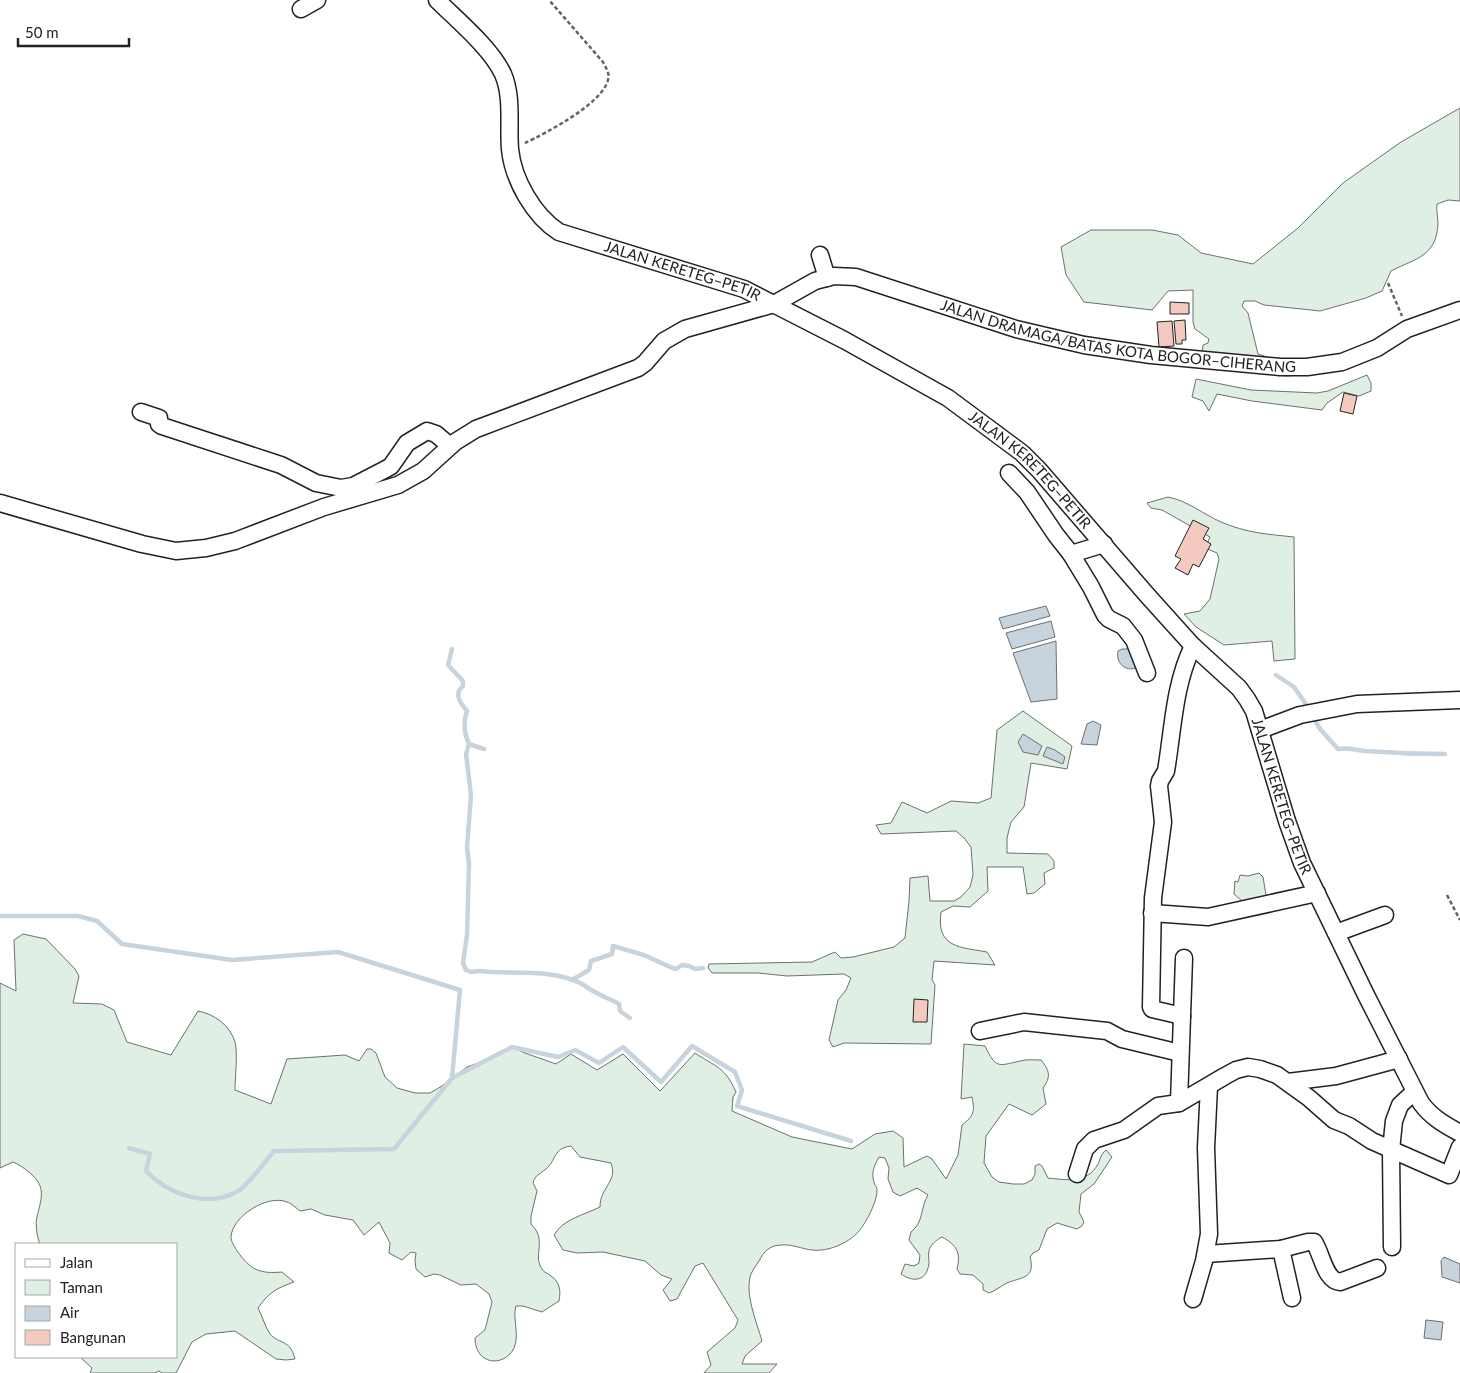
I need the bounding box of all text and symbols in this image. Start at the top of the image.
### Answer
scale bar [18,15,129,47]
text: 50 m [25,23,59,41]
street label: JALAN KERETEG–PETIR [602,236,765,304]
street label: JALAN DRAMAGA/BATAS KOTA BOGOR–CIHERANG [939,295,1296,375]
street label: JALAN KERETEG–PETIR [966,407,1096,532]
street label: JALAN KERETEG–PETIR [1249,716,1316,878]
legend [15,1243,178,1358]
text: Jalan [60,1253,93,1271]
text: Taman [60,1278,103,1296]
text: Air [60,1303,80,1321]
text: Bangunan [60,1328,126,1346]

